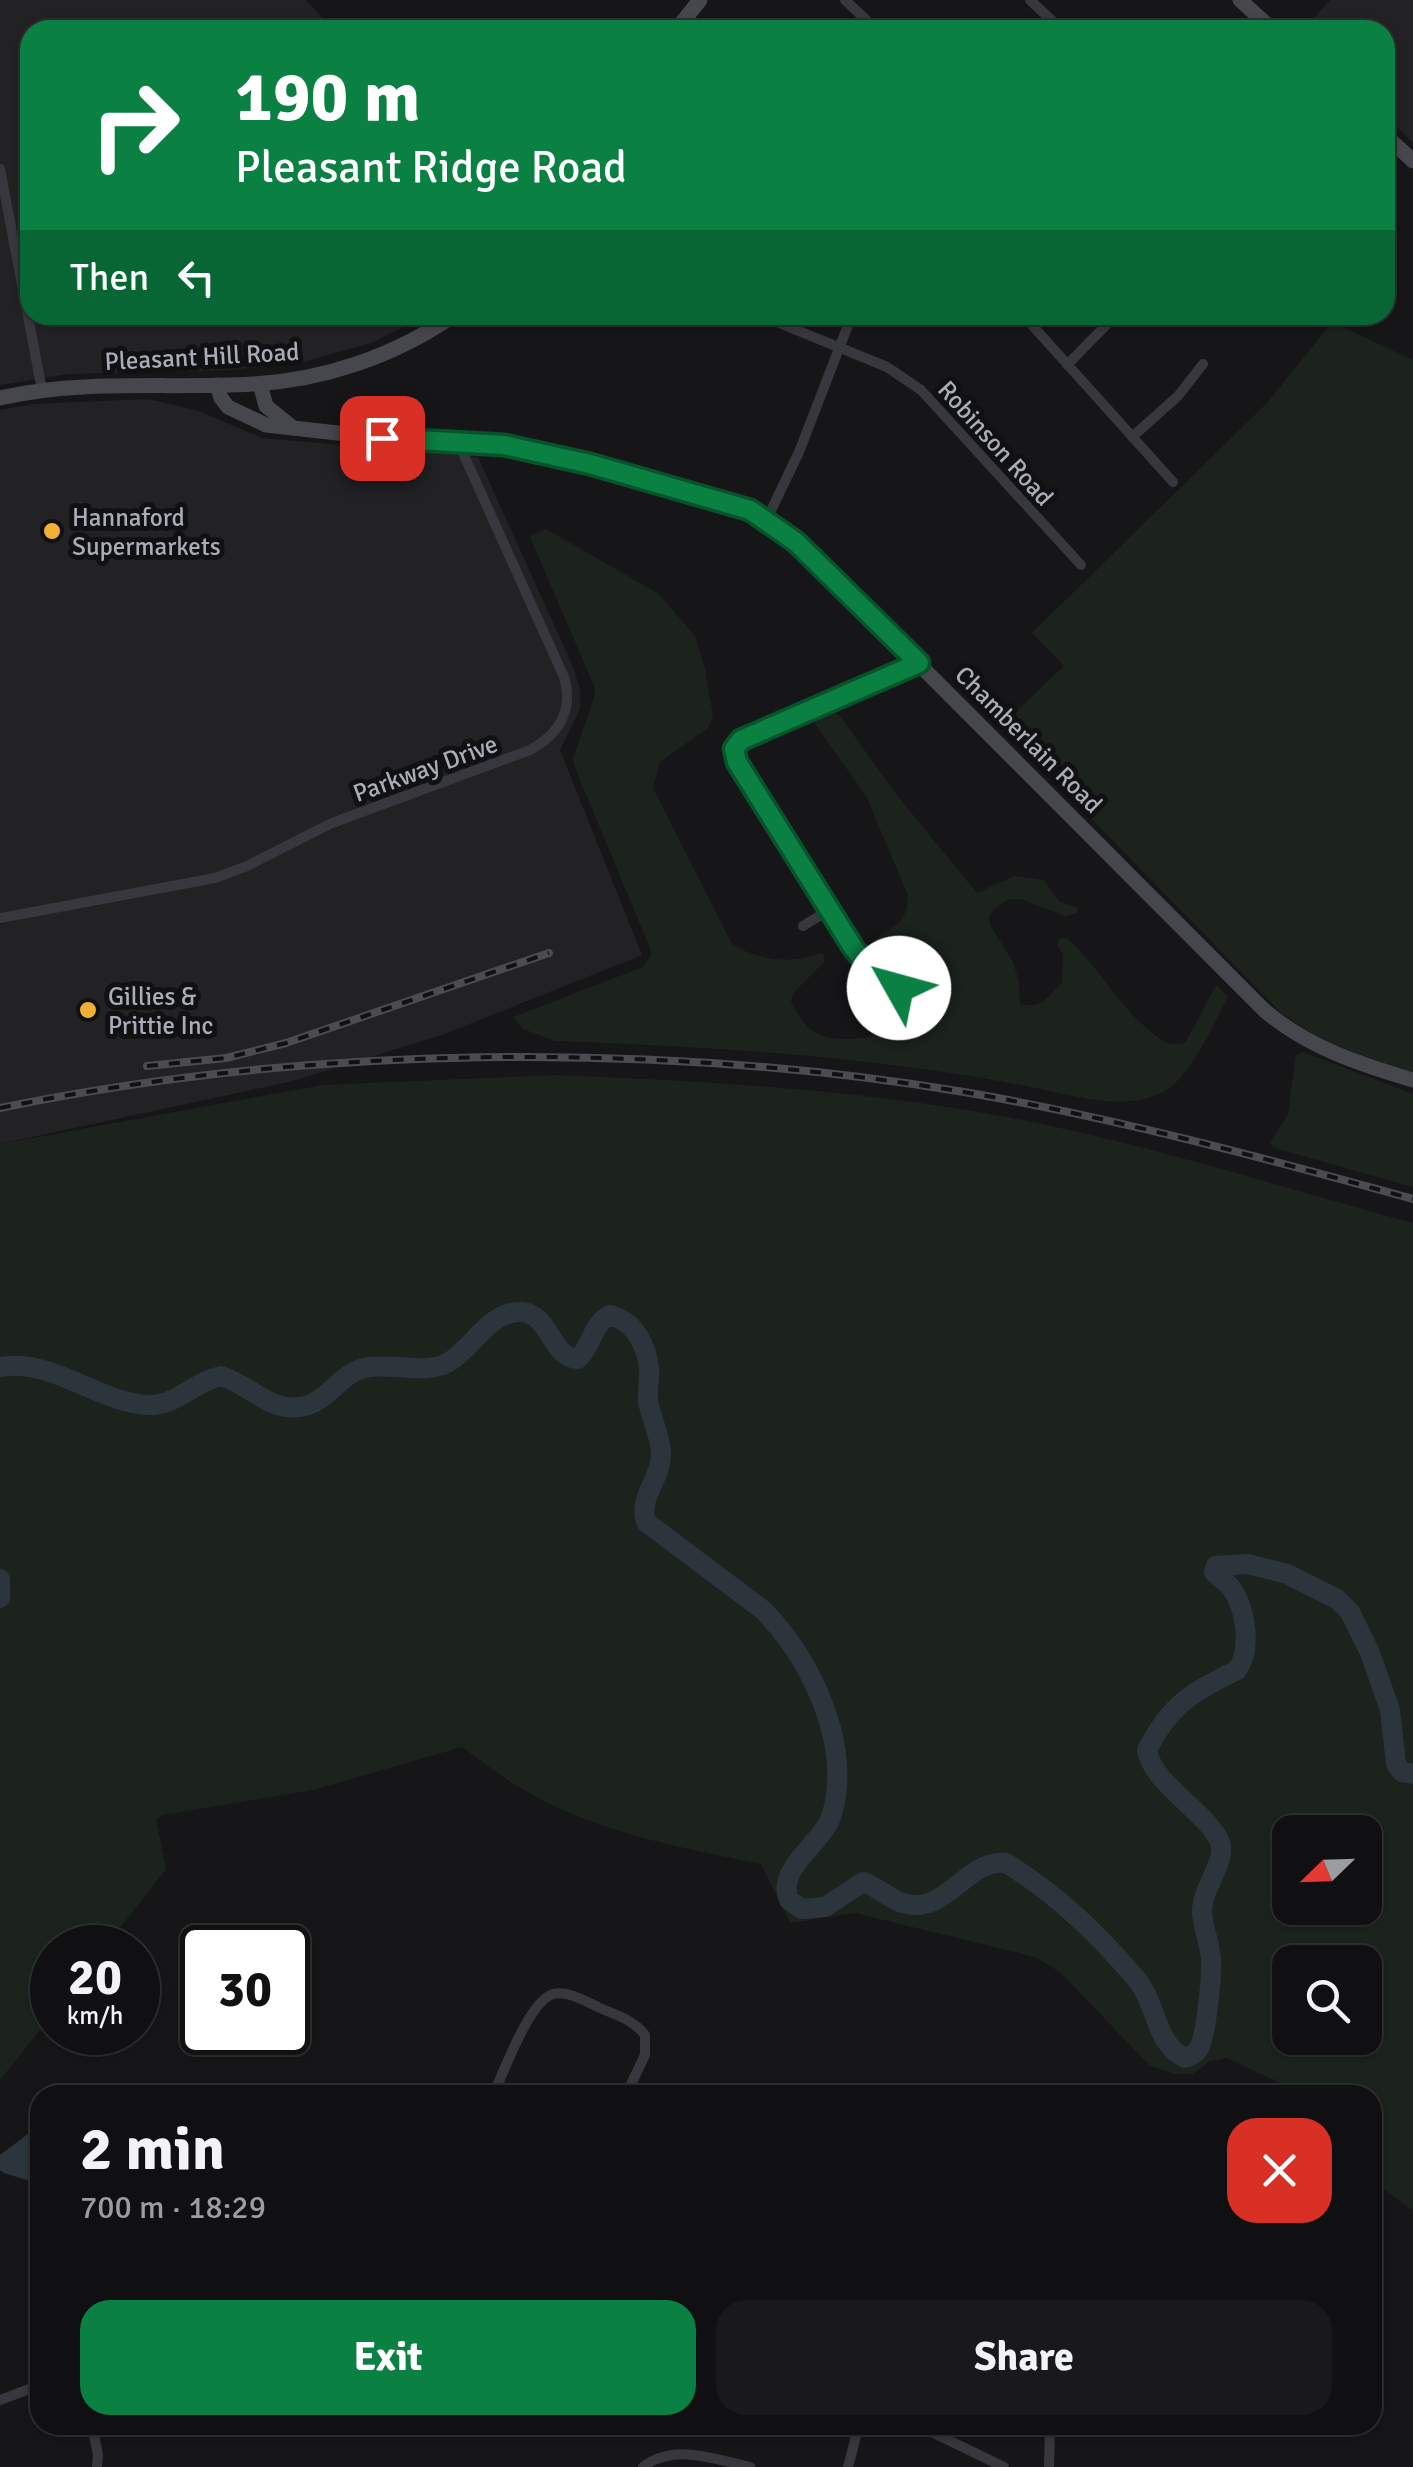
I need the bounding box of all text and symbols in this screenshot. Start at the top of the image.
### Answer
text: 190 m [235,54,420,140]
icon: right [70,60,200,190]
text: Pleasant Ridge Road [235,140,627,195]
icon: left [169,250,224,305]
text: Then [70,254,149,301]
street label: Pleasant Hill Road [104,336,300,377]
street label: Robinson Road [931,374,1060,512]
pin [340,396,425,481]
icon: arrive [355,411,410,466]
place label: Hannaford Supermarkets [72,502,221,562]
marker: Hannaford Supermarkets [41,520,63,542]
street label: Chamberlain Road [948,659,1109,820]
street label: Parkway Drive [349,728,502,809]
position arrow [847,936,951,1040]
place label: Gillies & Prittie Inc [108,981,213,1041]
marker: Gillies & Prittie Inc [77,999,99,1021]
north arrow [1272,1815,1382,1925]
map controls [1272,1815,1382,2055]
speed limit sign: 30 [180,1925,310,2055]
button: search [1272,1945,1382,2055]
text: 20 [68,1947,122,2009]
text: km/h [67,2000,123,2031]
text: 2 min [80,2113,225,2187]
button: close [1227,2118,1332,2223]
text: 700 m · 18:29 [80,2188,266,2227]
button: Exit [80,2300,696,2415]
button: Share [716,2300,1332,2415]

